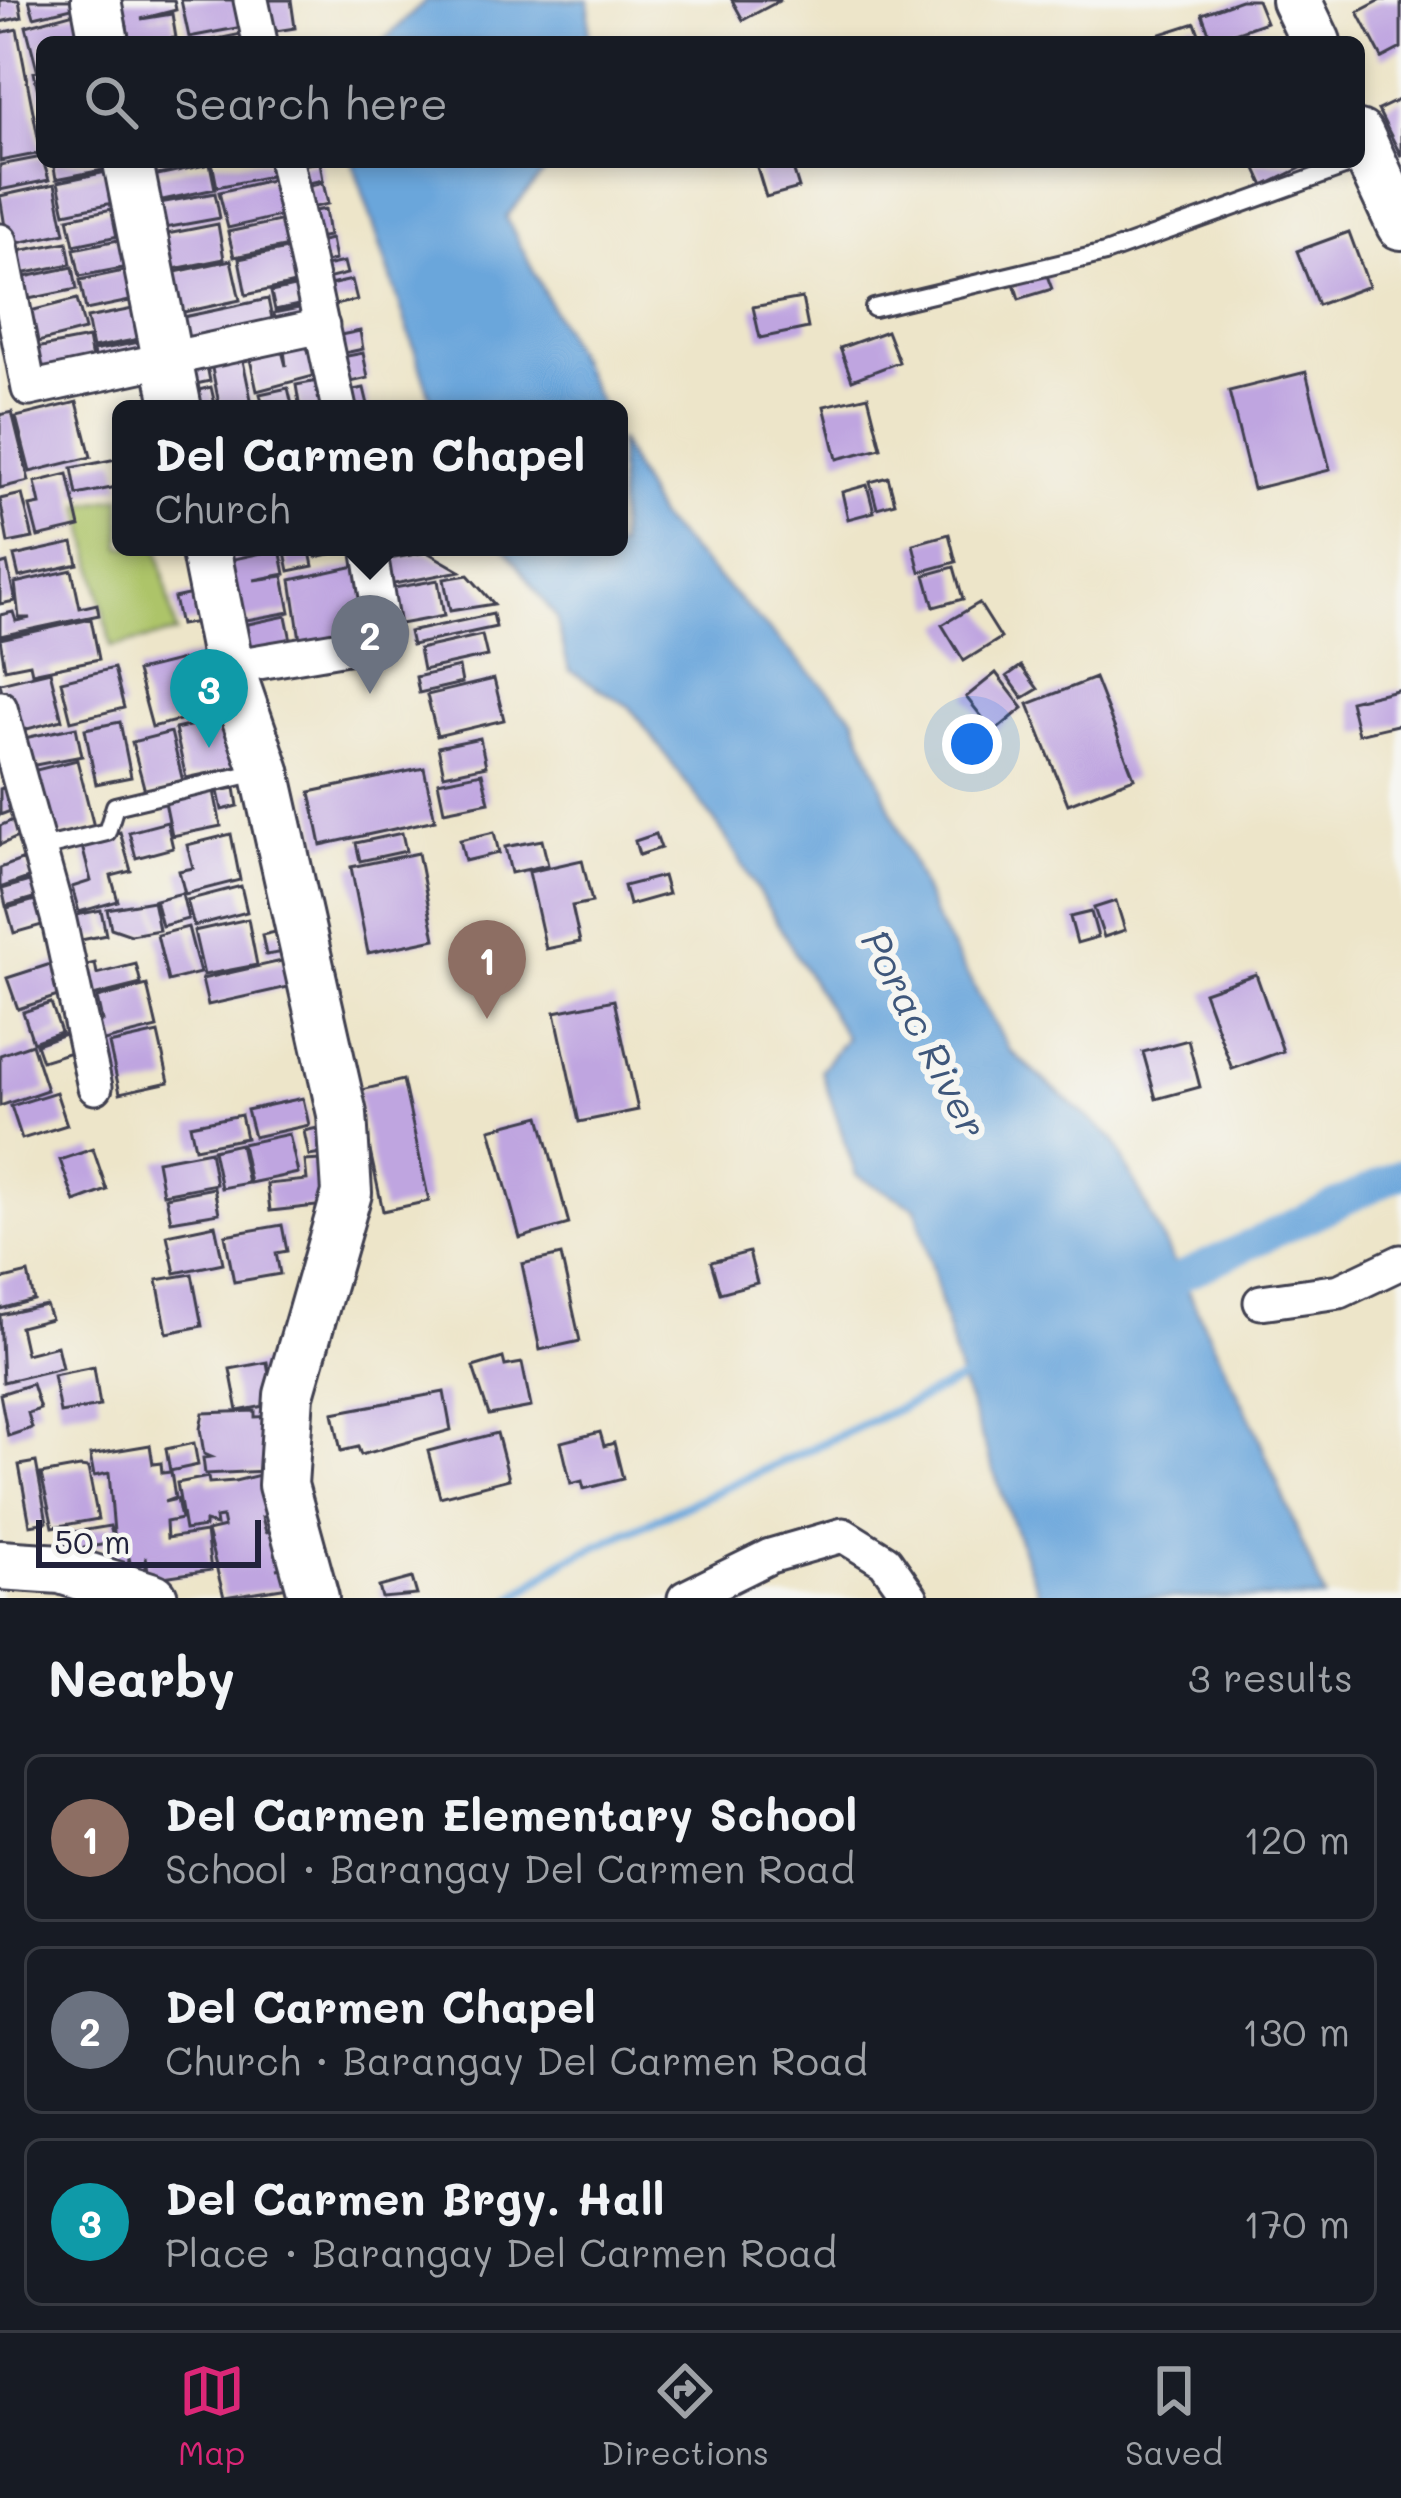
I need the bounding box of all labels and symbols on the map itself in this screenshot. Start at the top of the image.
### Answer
pin: 2 [331,595,409,694]
pin: 3 [170,649,248,748]
your location [942,714,1002,774]
pin: 1 [448,920,526,1019]
water label: Porac River [851,920,1000,1146]
scale bar [36,1514,261,1567]

